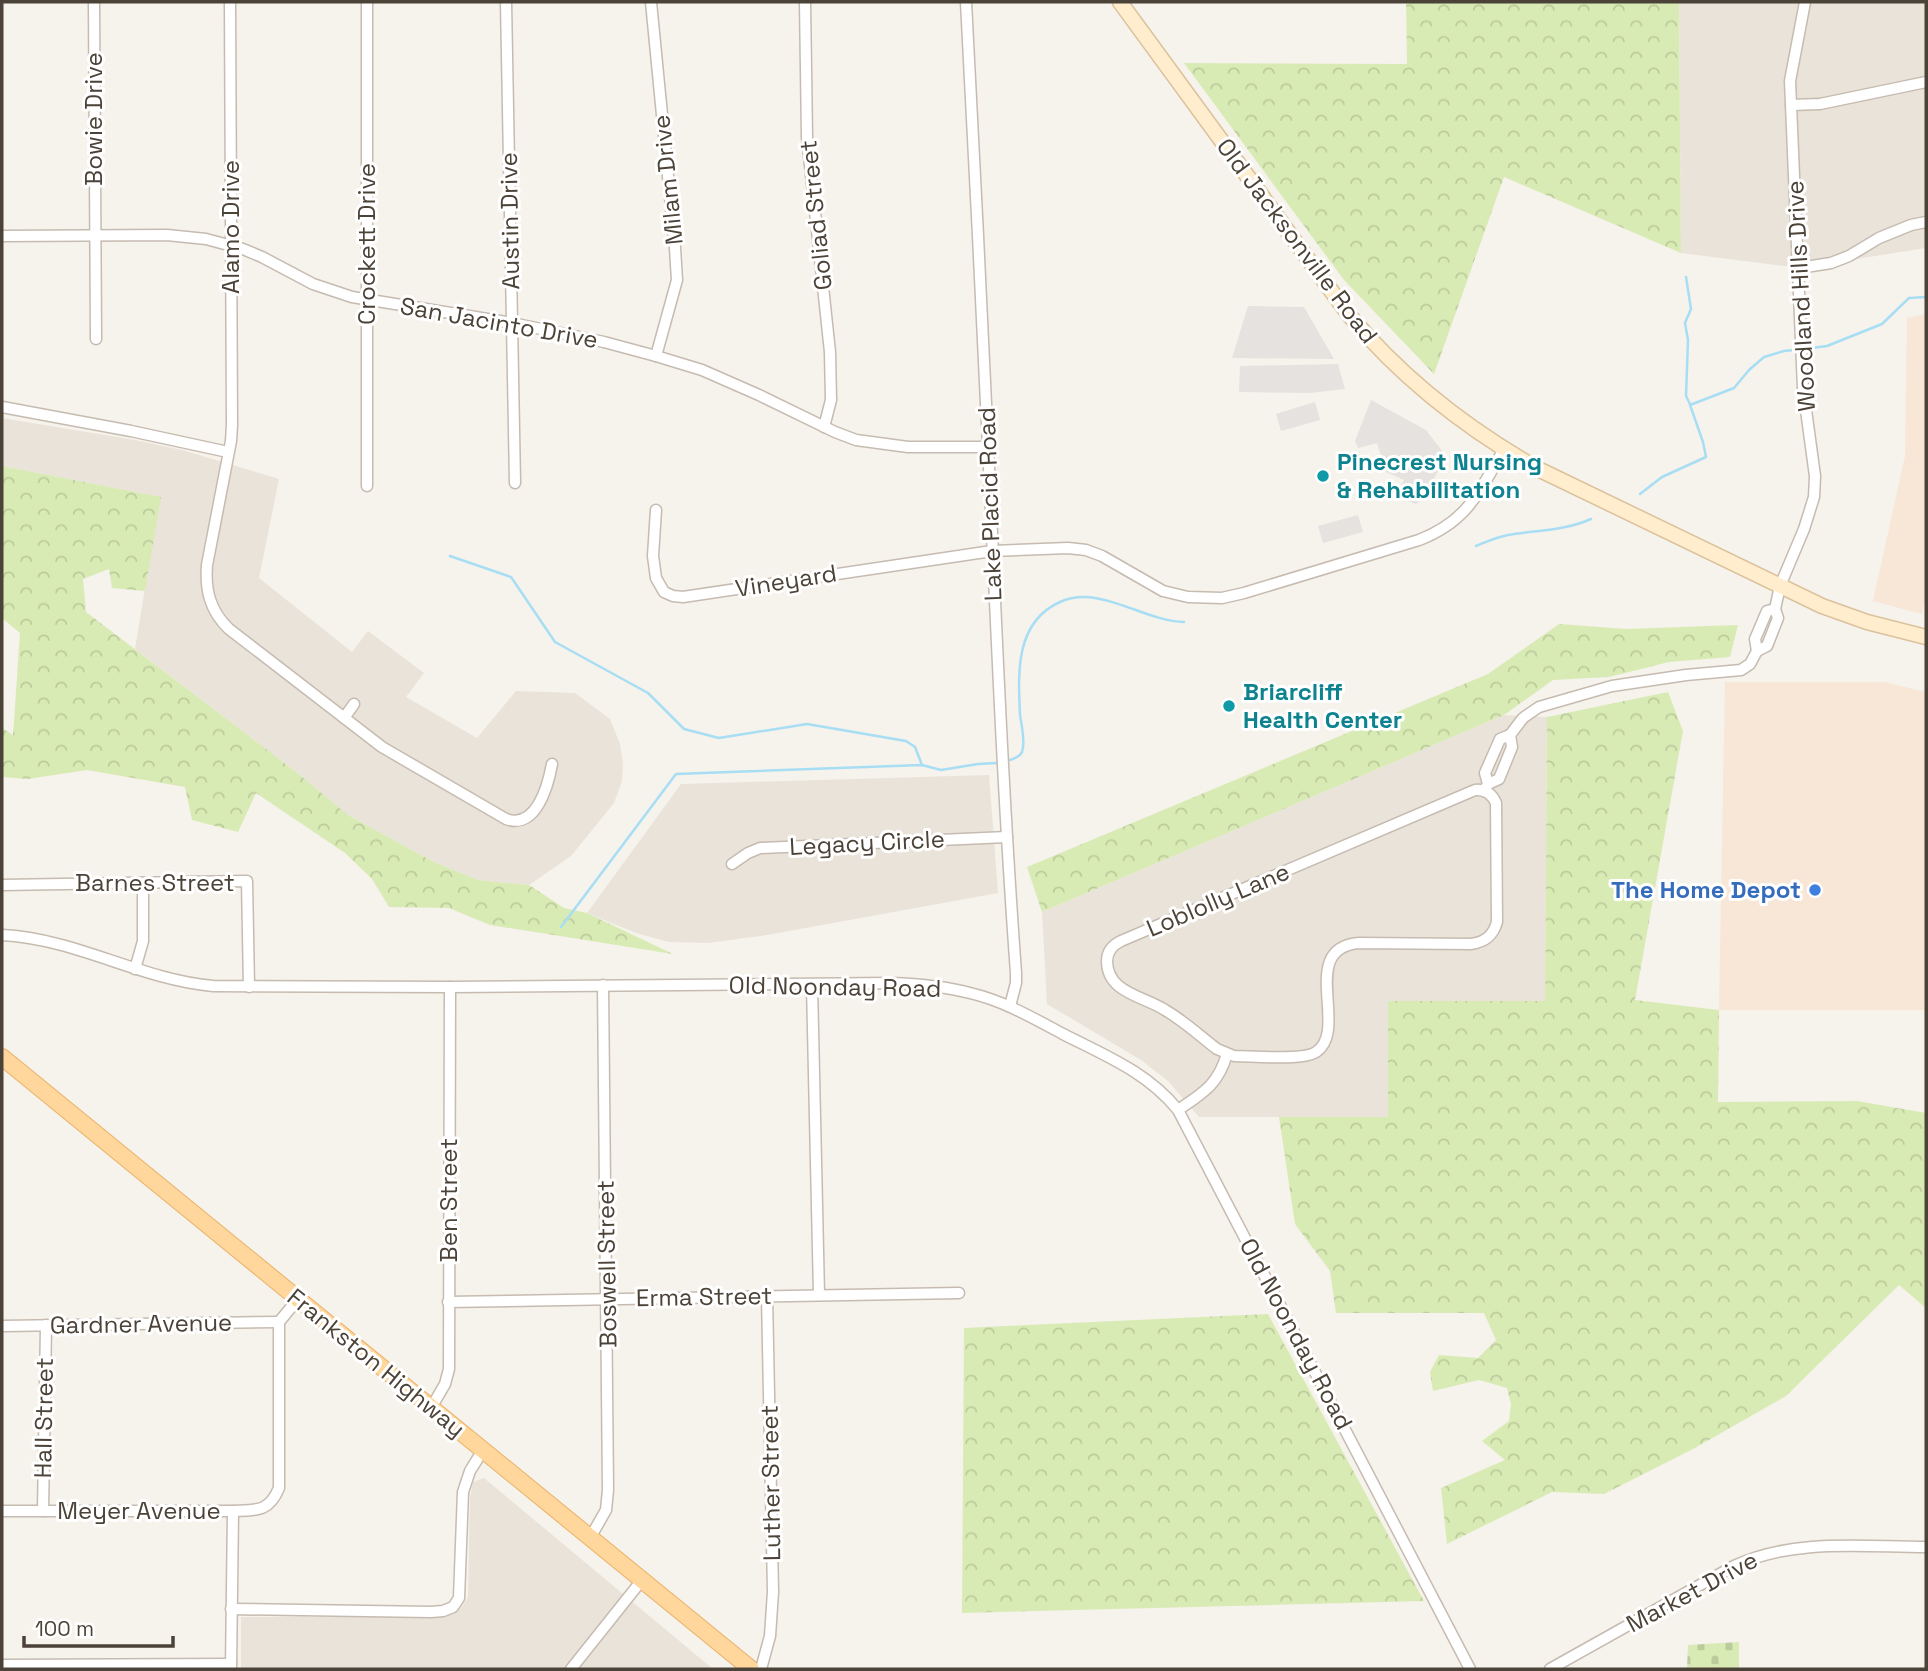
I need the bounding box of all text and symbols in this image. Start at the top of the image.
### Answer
street label: Bowie Drive [78,52,109,186]
street label: Milam Drive [645,113,690,247]
street label: Old Jacksonville Road [1210,132,1385,350]
street label: Goliad Street [792,138,839,292]
street label: Austin Drive [493,152,526,290]
street label: Alamo Drive [215,160,246,294]
street label: Crockett Drive [351,163,382,325]
street label: Woodland Hills Drive [1779,180,1822,412]
street label: San Jacinto Drive [398,290,600,355]
street label: Lake Placid Road [971,406,1008,602]
place label: Pinecrest Nursing & Rehabilitation [1337,446,1542,505]
marker: Pinecrest Nursing & Rehabilitation [1315,468,1331,484]
street label: Vineyard [733,557,839,604]
place label: Briarcliff Health Center [1243,676,1402,735]
marker: Briarcliff Health Center [1221,698,1237,714]
street label: Legacy Circle [788,823,946,862]
street label: Loblolly Lane [1142,855,1294,944]
street label: Barnes Street [75,867,235,898]
place label: The Home Depot [1611,874,1801,905]
marker: The Home Depot [1807,882,1823,898]
street label: Old Noonday Road [728,969,942,1004]
street label: Ben Street [433,1138,464,1262]
street label: Boswell Street [590,1180,623,1348]
street label: Old Noonday Road [1233,1233,1360,1435]
street label: Erma Street [635,1280,773,1313]
street label: Frankston Highway [281,1281,472,1444]
street label: Gardner Avenue [50,1306,232,1341]
street label: Hall Street [27,1357,60,1479]
street label: Luther Street [754,1405,787,1561]
street label: Meyer Avenue [57,1495,221,1526]
street label: Market Drive [1621,1544,1763,1639]
scale bar [24,1604,173,1648]
text: 100 m [35,1615,94,1642]

